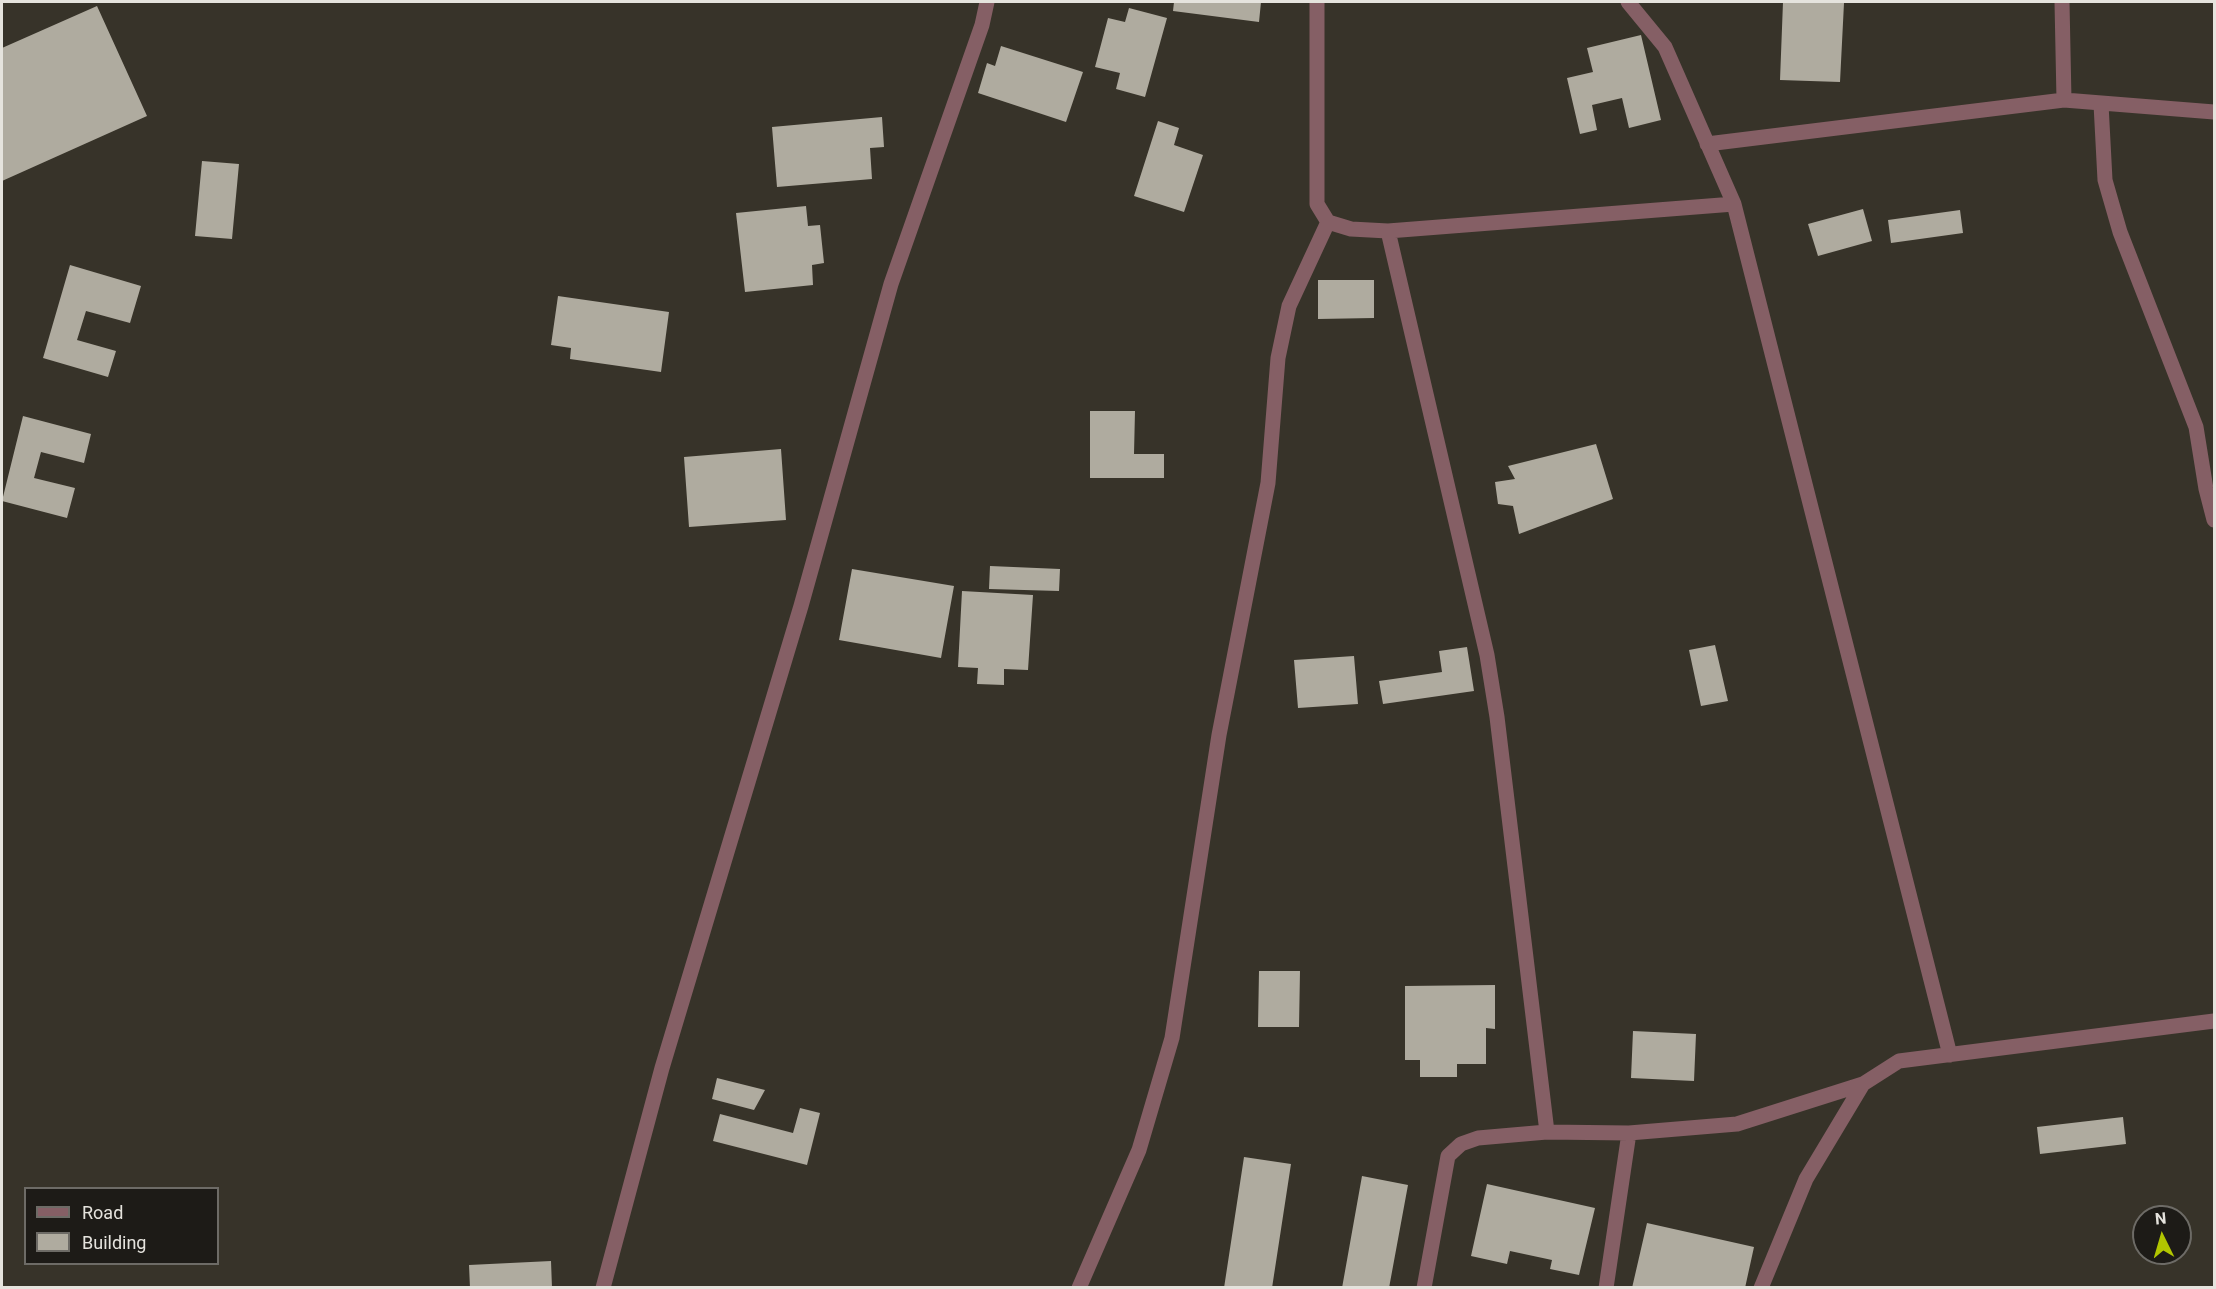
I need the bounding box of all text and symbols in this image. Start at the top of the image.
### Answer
legend [24,1187,219,1265]
text: Road [82,1202,123,1223]
north arrow [2132,1205,2192,1265]
text: N [2154,1209,2167,1229]
text: Building [82,1232,146,1253]

